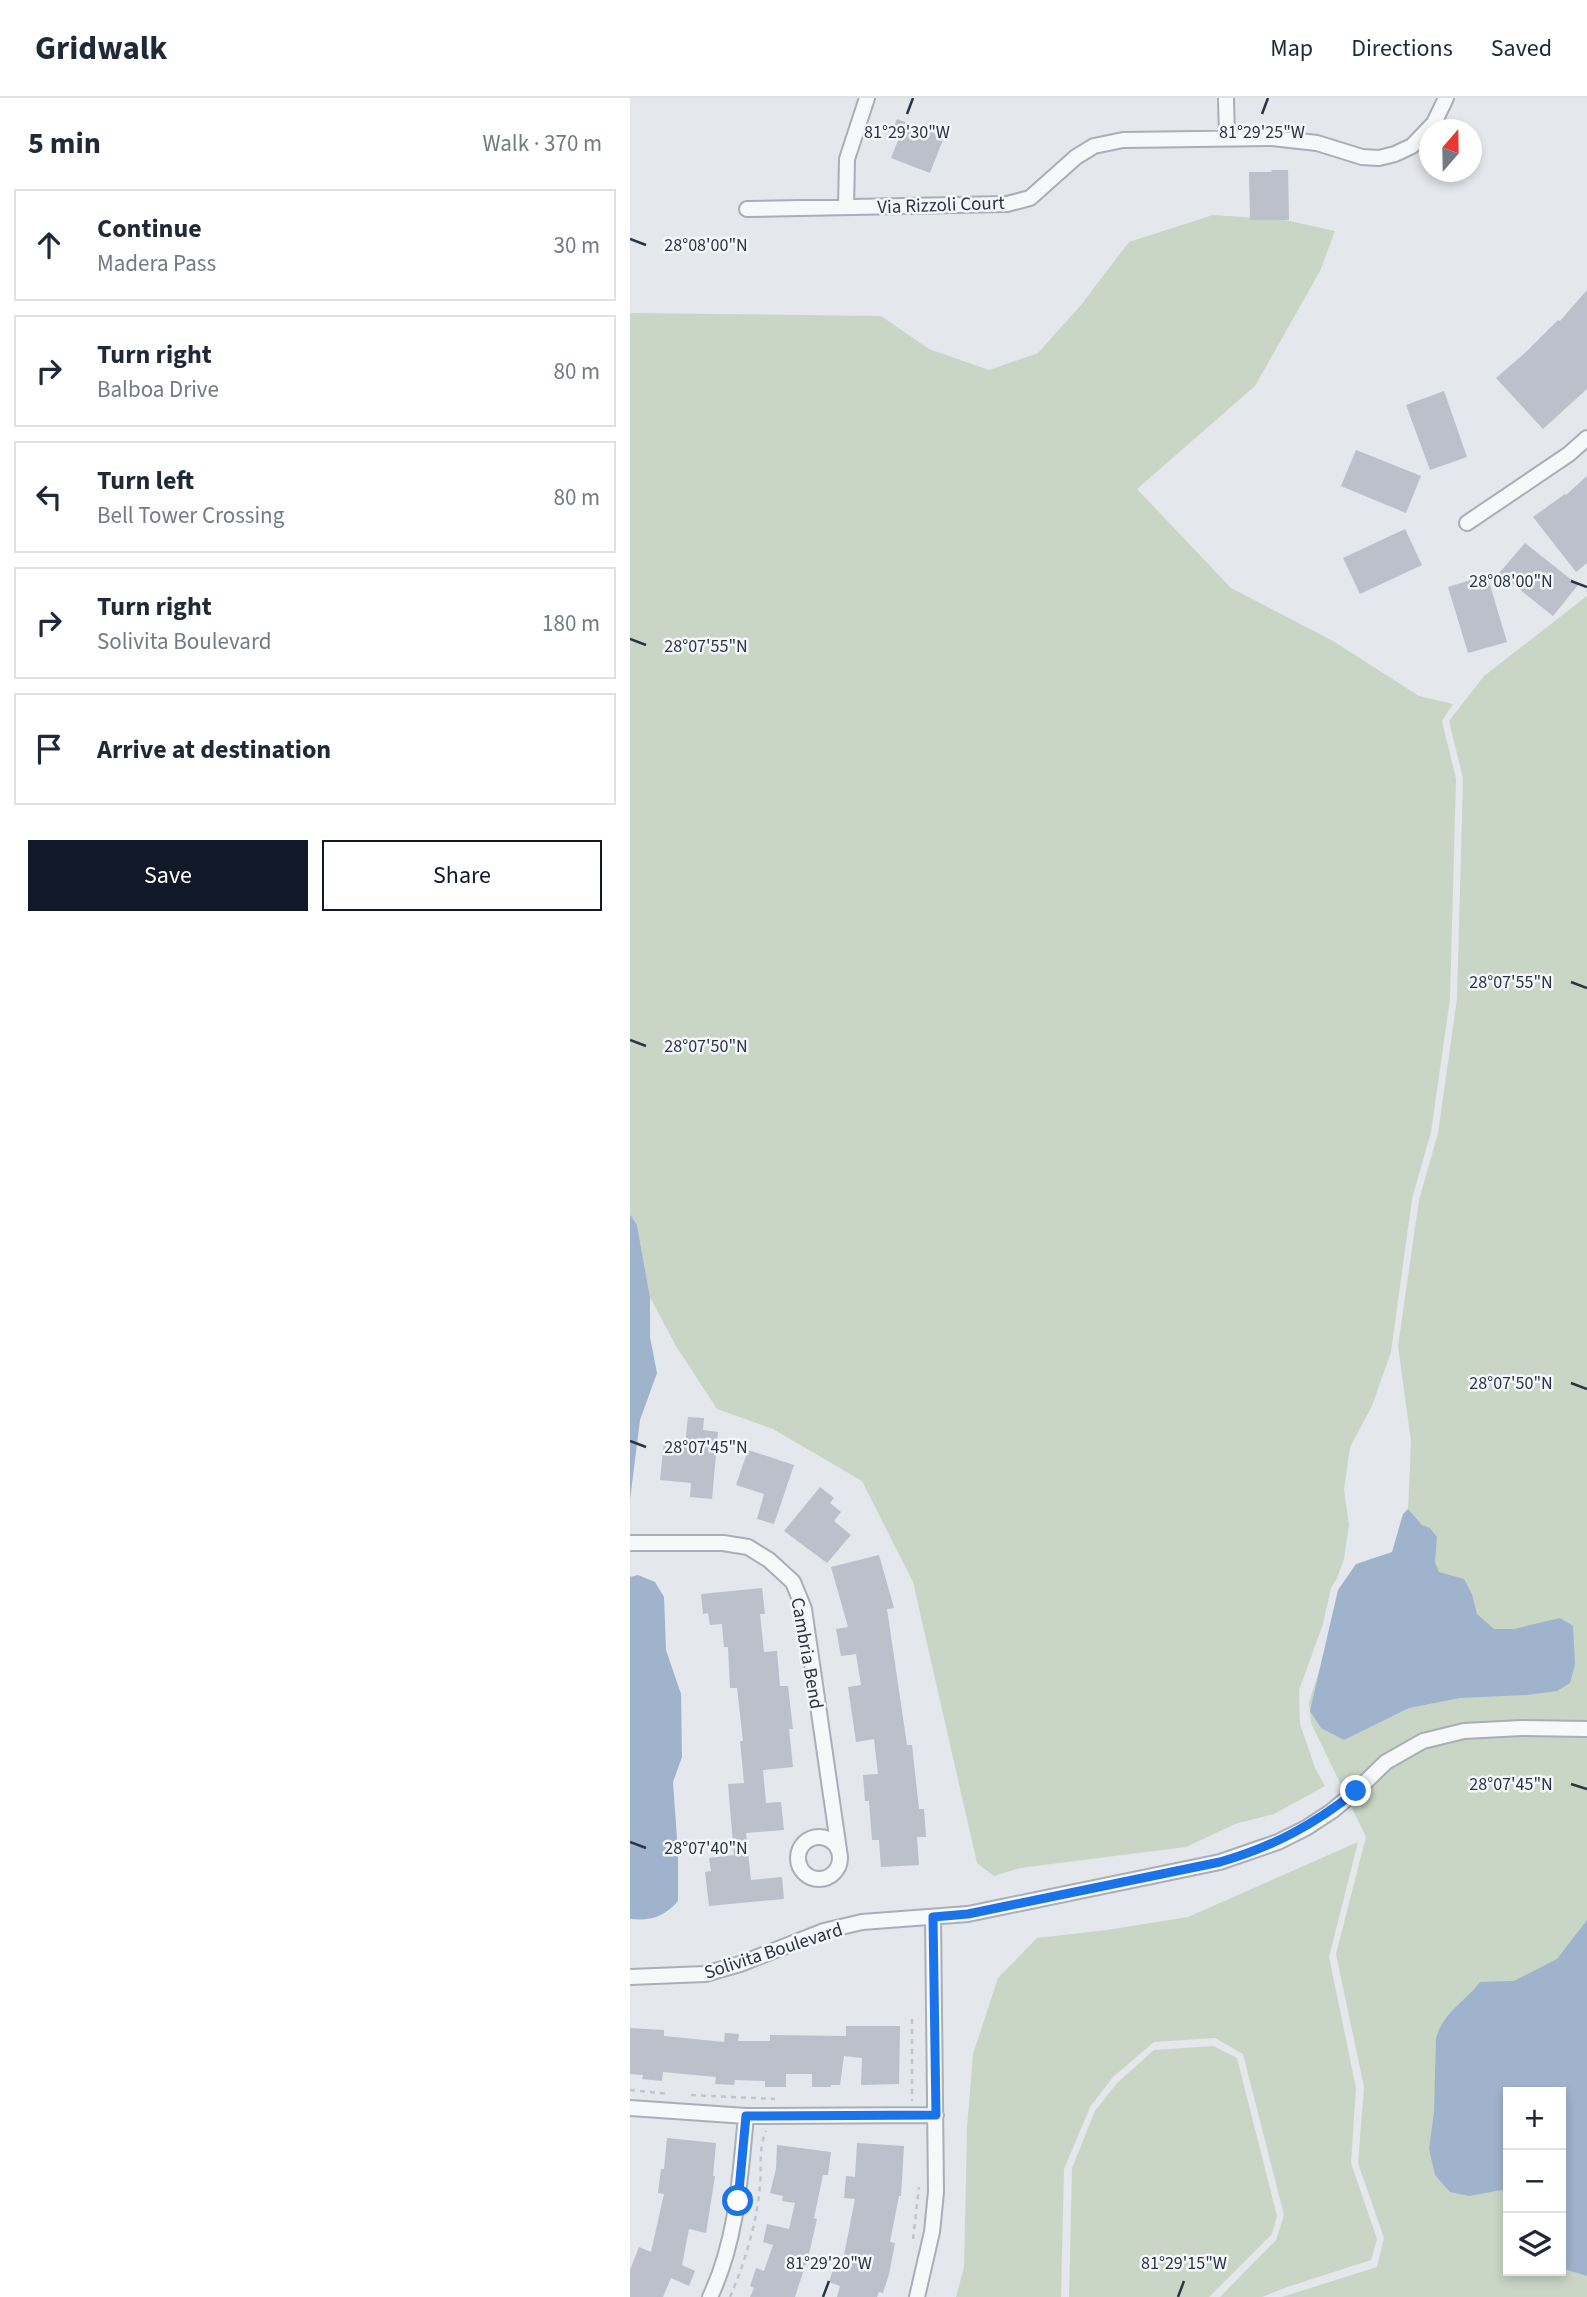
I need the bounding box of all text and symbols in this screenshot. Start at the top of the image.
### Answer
text: Gridwalk [35,25,167,72]
text: Map [1270,31,1313,66]
text: Directions [1351,31,1453,66]
text: Saved [1491,31,1552,66]
north arrow [1419,119,1482,182]
text: 81°29'30"W [864,120,950,145]
text: 81°29'25"W [1219,120,1305,145]
text: 5 min [28,122,101,165]
text: Walk · 370 m [483,127,602,160]
street label: Via Rizzoli Court [877,190,1006,221]
text: Continue [97,210,202,247]
icon: ahead [30,226,68,264]
text: 30 m [553,229,600,262]
text: 28°08'00"N [664,233,748,258]
text: Madera Pass [97,247,216,280]
text: Turn right [97,336,212,373]
icon: right [30,352,68,390]
text: 80 m [553,355,600,388]
text: Balboa Drive [97,373,219,406]
text: Turn left [97,462,194,499]
icon: left [30,478,68,516]
text: 80 m [553,481,600,514]
text: Bell Tower Crossing [97,499,284,532]
text: 28°08'00"N [1469,569,1553,594]
text: Turn right [97,588,212,625]
icon: right [30,604,68,642]
text: 180 m [542,607,600,640]
text: Solivita Boulevard [97,625,271,658]
text: 28°07'55"N [664,634,748,659]
icon: arrive [30,730,68,768]
text: Arrive at destination [97,731,331,768]
button: Save [28,840,308,911]
button: Share [322,840,602,911]
text: 28°07'55"N [1469,970,1553,995]
text: 28°07'50"N [664,1034,748,1059]
text: 28°07'50"N [1469,1371,1553,1396]
text: 28°07'45"N [664,1435,748,1460]
street label: Cambria Bend [783,1595,830,1711]
text: 28°07'45"N [1469,1772,1553,1797]
route end [1340,1775,1371,1806]
text: 28°07'40"N [664,1836,748,1861]
street label: Solivita Boulevard [701,1916,846,1987]
map controls [1503,2087,1566,2276]
button: + [1503,2087,1566,2150]
button: − [1503,2150,1566,2213]
route start [722,2185,753,2216]
button: layers [1503,2213,1566,2276]
text: 81°29'20"W [786,2251,872,2276]
text: 81°29'15"W [1141,2251,1227,2276]

